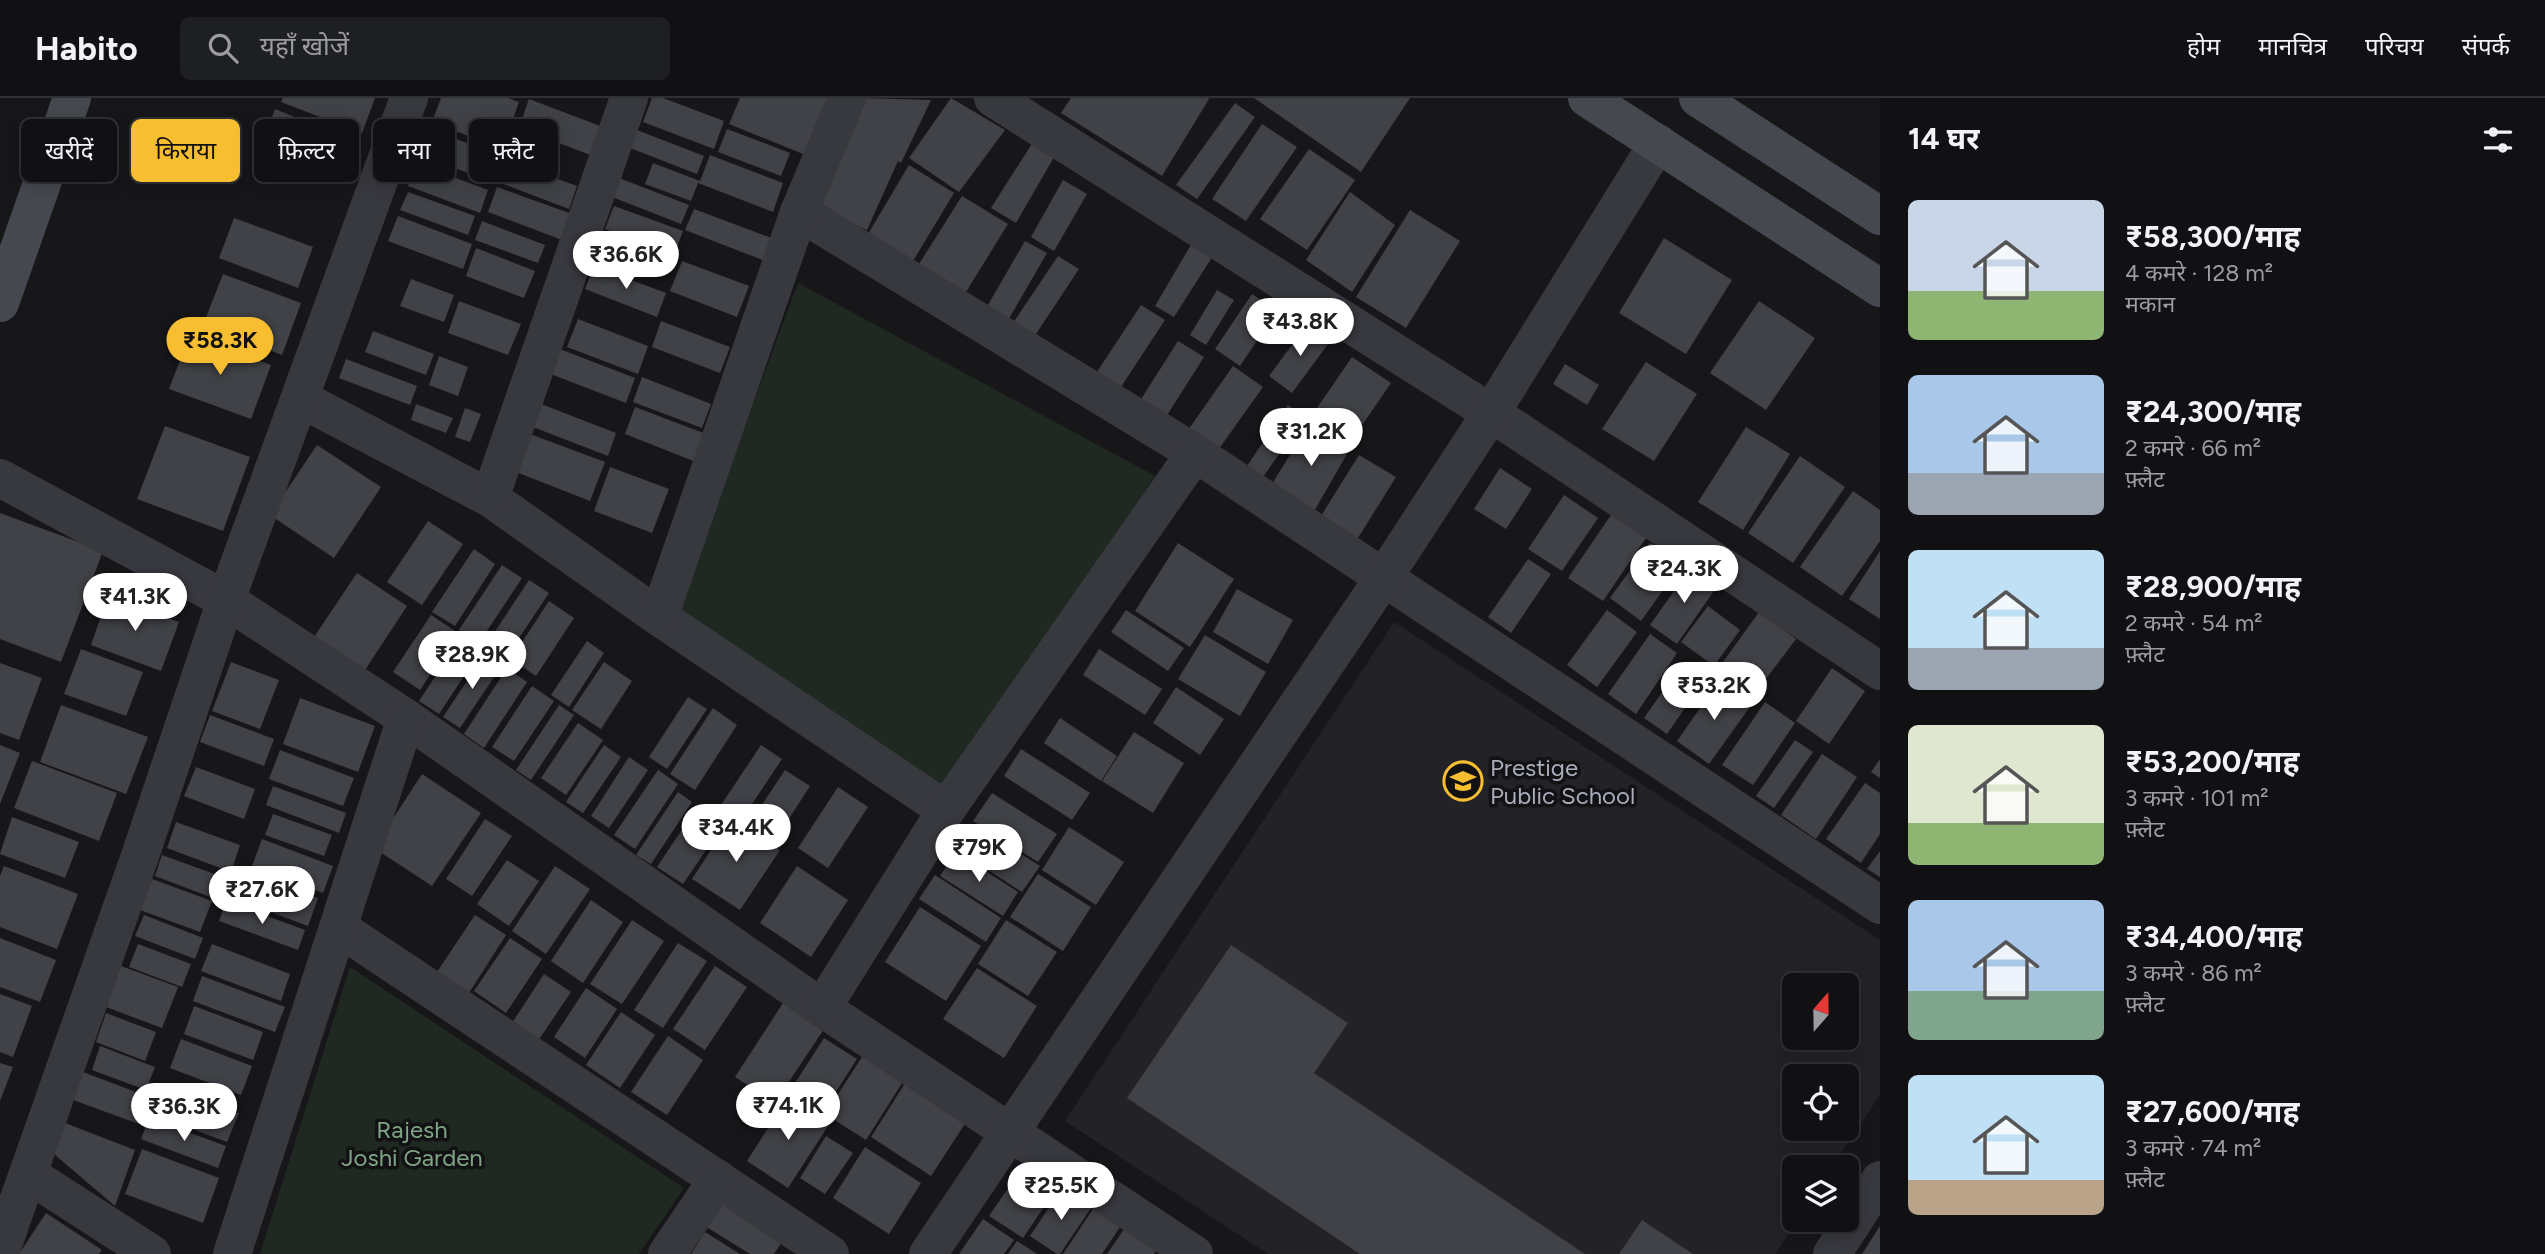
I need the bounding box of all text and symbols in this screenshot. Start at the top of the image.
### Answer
search box [180,17,670,80]
text: Habito [35,29,138,68]
icon: search [204,29,242,67]
text: यहाँ खोजें [260,30,349,62]
text: होम [2187,32,2220,61]
text: मानचित्र [2258,32,2327,61]
text: परिचय [2365,32,2424,61]
text: संपर्क [2462,32,2510,61]
chip: खरीदें [21,119,117,182]
chip: किराया [131,119,240,182]
chip: फ़िल्टर [254,119,359,182]
chip: नया [373,119,455,182]
chip: फ़्लैट [469,119,558,182]
text: 14 घर [1908,120,1979,157]
icon: filters [2479,121,2517,159]
text: ₹58,300/माह [2125,218,2300,255]
icon: home [1964,228,2048,312]
pin: ₹36.6K [569,232,683,291]
text: ₹36.6K [589,240,663,268]
text: 4 कमरे · 128 m² [2125,259,2273,287]
text: मकान [2125,290,2175,318]
pin: ₹43.8K [1243,299,1357,358]
text: ₹43.8K [1262,307,1338,335]
pin: ₹58.3K [163,317,277,377]
text: ₹58.3K [182,326,258,354]
text: ₹24,300/माह [2125,393,2301,430]
icon: home [1964,403,2048,487]
pin: ₹31.2K [1254,408,1368,468]
text: ₹31.2K [1276,417,1346,445]
text: 2 कमरे · 66 m² [2125,434,2261,462]
text: फ़्लैट [2125,465,2165,493]
pin: ₹24.3K [1627,546,1741,605]
text: ₹24.3K [1646,554,1722,582]
text: ₹28,900/माह [2125,568,2301,605]
pin: ₹41.3K [78,574,192,633]
icon: home [1964,578,2048,662]
text: ₹41.3K [99,582,171,610]
text: 2 कमरे · 54 m² [2125,609,2263,637]
pin: ₹28.9K [415,632,529,691]
text: ₹28.9K [434,640,510,668]
text: फ़्लैट [2125,640,2165,668]
pin: ₹53.2K [1657,662,1771,722]
text: ₹53.2K [1677,671,1751,699]
text: ₹53,200/माह [2125,743,2299,780]
place label: Prestige Public School [1490,753,1635,810]
icon: home [1964,753,2048,837]
school or university icon: Prestige Public School [1442,760,1484,802]
text: 3 कमरे · 101 m² [2125,784,2269,812]
pin: ₹34.4K [679,804,793,864]
text: ₹34.4K [698,813,774,841]
text: फ़्लैट [2125,815,2165,843]
pin: ₹79K [938,824,1020,884]
text: ₹79K [951,833,1007,861]
pin: ₹27.6K [205,866,319,926]
text: ₹27.6K [225,875,299,903]
text: ₹34,400/माह [2125,918,2303,955]
icon: home [1964,928,2048,1012]
text: 3 कमरे · 86 m² [2125,959,2262,987]
north arrow [1782,973,1858,1050]
map controls [1782,973,1859,1232]
text: फ़्लैट [2125,990,2165,1018]
button: locate [1782,1064,1859,1141]
pin: ₹74.1K [731,1082,845,1142]
pin: ₹36.3K [127,1084,241,1143]
text: ₹74.1K [752,1091,824,1119]
text: ₹36.3K [147,1092,221,1120]
text: ₹27,600/माह [2125,1093,2299,1130]
icon: home [1964,1103,2048,1187]
park label: Rajesh Joshi Garden [341,1115,483,1172]
text: 3 कमरे · 74 m² [2125,1134,2261,1162]
button: layers [1782,1155,1859,1232]
pin: ₹25.5K [1004,1162,1118,1222]
text: फ़्लैट [2125,1165,2165,1193]
text: ₹25.5K [1024,1171,1098,1199]

